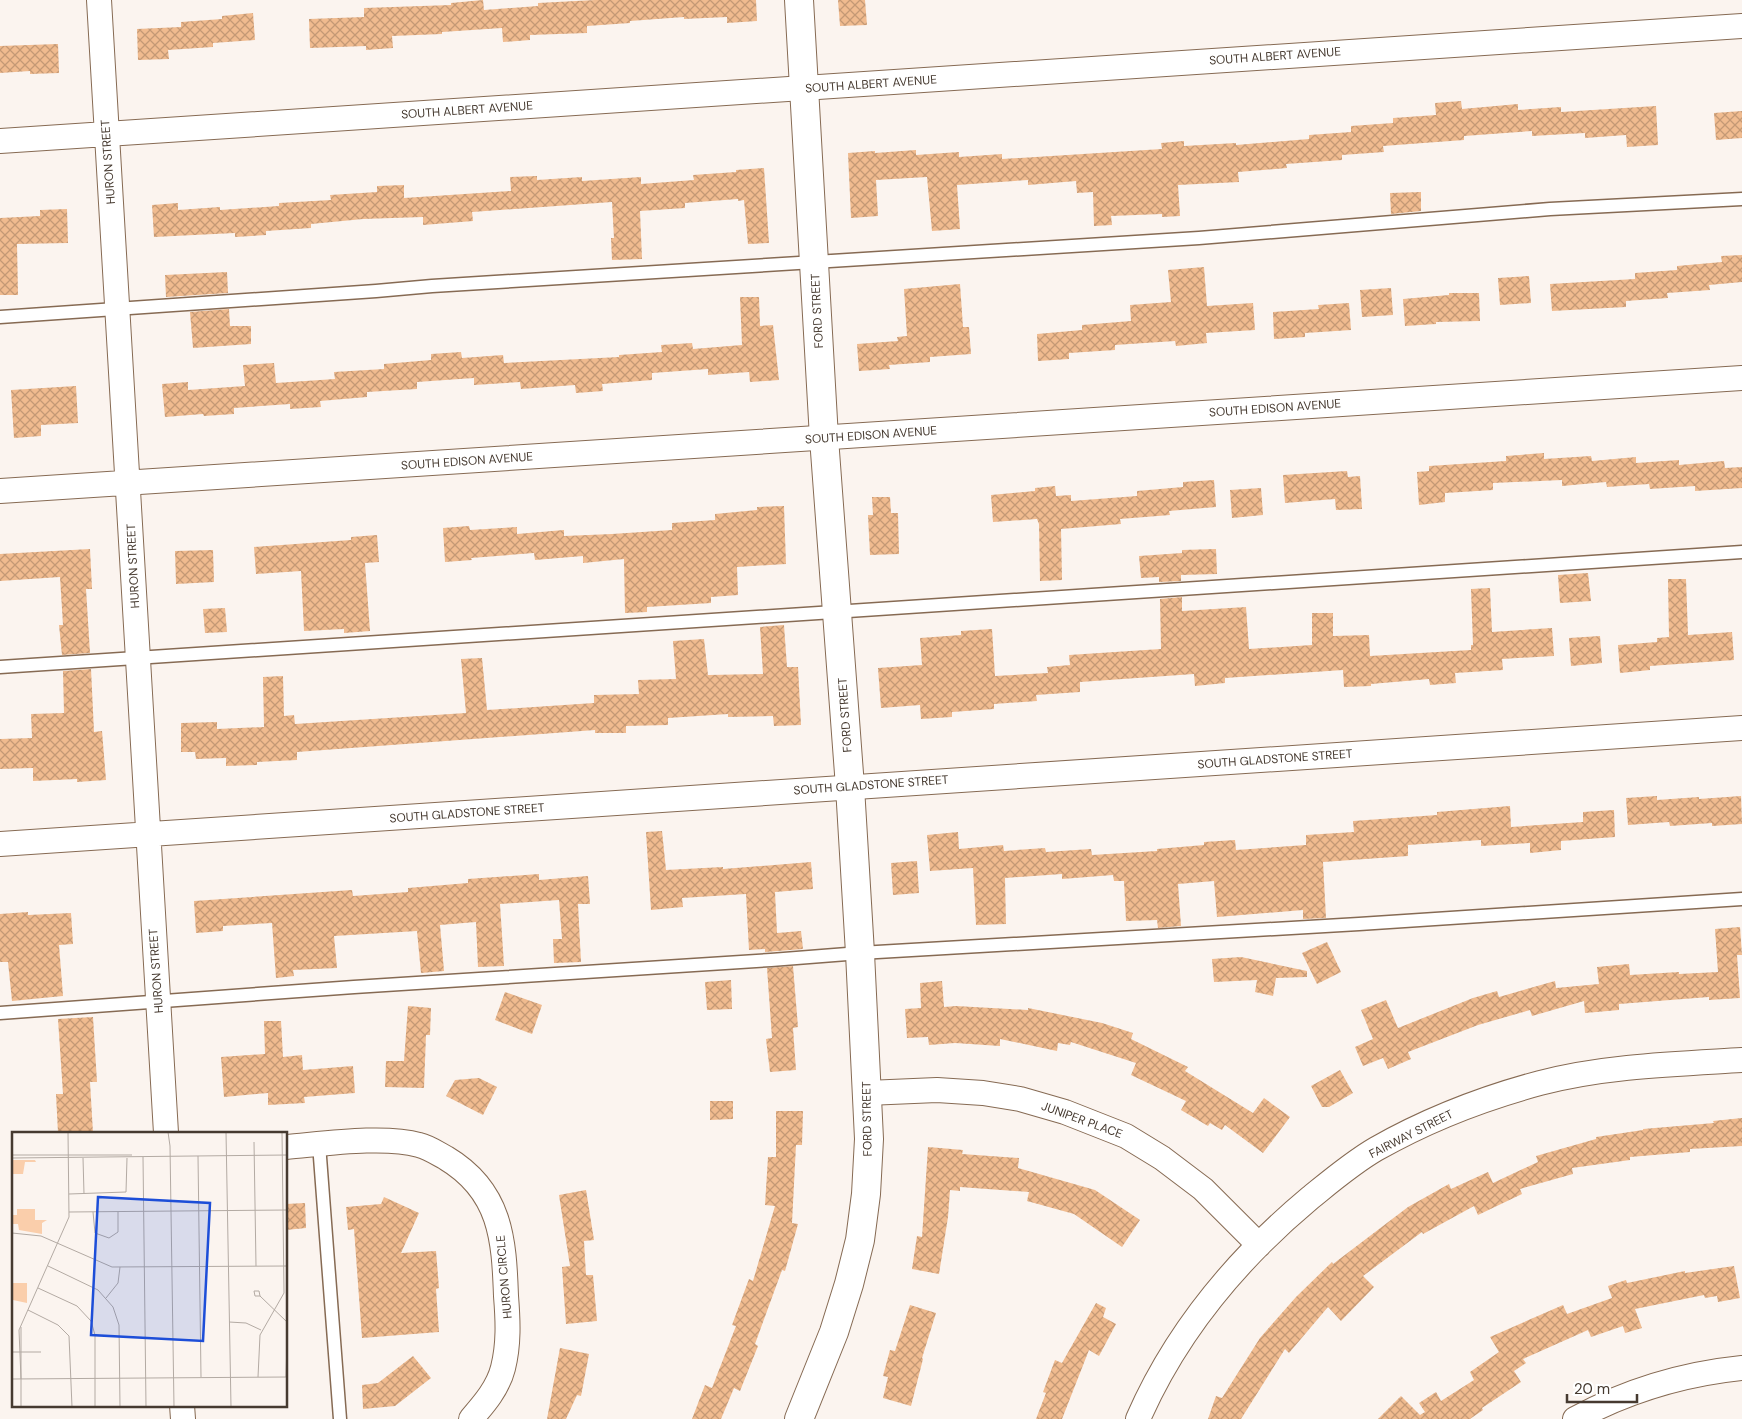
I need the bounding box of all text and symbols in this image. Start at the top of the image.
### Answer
street label: SOUTH ALBERT AVENUE [1209,43,1342,69]
street label: SOUTH ALBERT AVENUE [805,71,938,97]
street label: SOUTH ALBERT AVENUE [401,97,534,123]
street label: HURON STREET [97,119,119,205]
street label: FORD STREET [807,273,827,349]
street label: SOUTH EDISON AVENUE [1208,395,1342,421]
street label: SOUTH EDISON AVENUE [804,422,938,448]
street label: SOUTH EDISON AVENUE [400,448,534,474]
street label: HURON STREET [123,523,143,609]
street label: FORD STREET [834,677,856,753]
street label: SOUTH GLADSTONE STREET [1197,746,1353,772]
street label: SOUTH GLADSTONE STREET [793,772,949,798]
street label: SOUTH GLADSTONE STREET [389,800,545,826]
street label: HURON STREET [145,928,167,1014]
street label: FORD STREET [858,1081,876,1157]
street label: JUNIPER PLACE [1039,1098,1125,1142]
street label: FAIRWAY STREET [1366,1106,1456,1162]
inset map [12,1132,288,1406]
street label: HURON CIRCLE [492,1234,516,1320]
scale bar [1567,1372,1637,1404]
text: 20 m [1574,1379,1610,1399]

